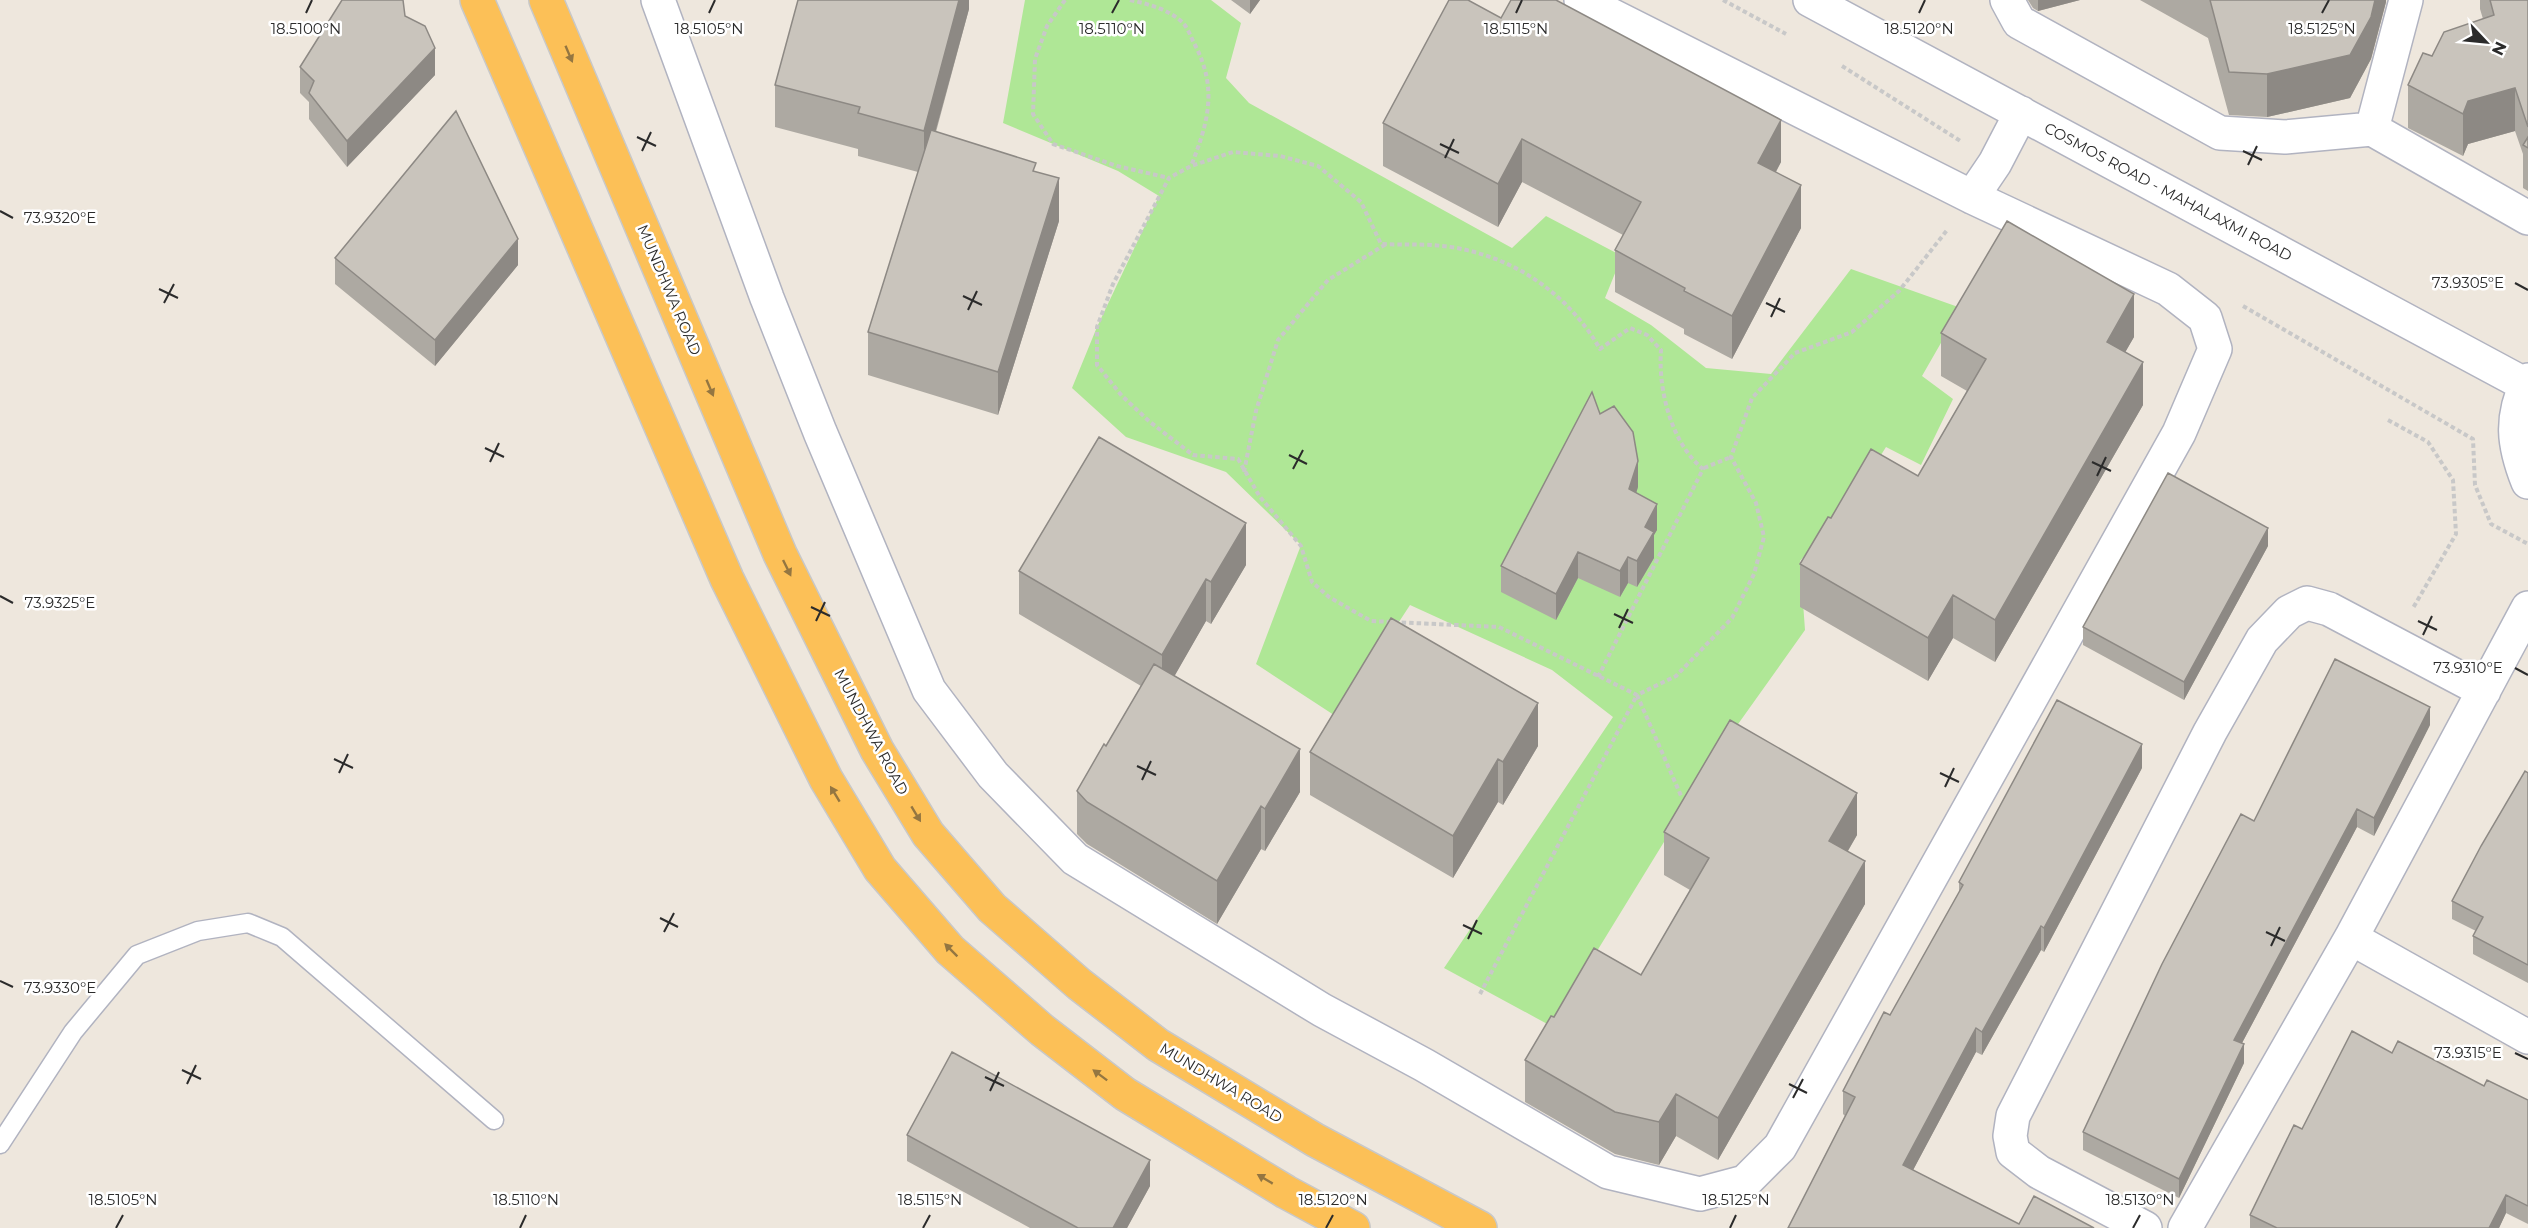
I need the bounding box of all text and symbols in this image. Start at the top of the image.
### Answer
north arrow [2456,12,2516,72]
text: 18.5100°N [271,19,341,38]
text: 18.5105°N [675,19,743,38]
text: 18.5110°N [1079,19,1145,38]
text: 18.5115°N [1484,19,1548,38]
text: 18.5120°N [1884,19,1954,38]
text: 18.5125°N [2288,19,2356,38]
text: N [2488,38,2510,58]
one-way arrow [565,45,574,63]
street label: COSMOS ROAD - MAHALAXMI ROAD [2041,118,2295,265]
text: 73.9320°E [24,208,96,227]
street label: MUNDHWA ROAD [633,222,706,358]
text: 73.9305°E [2432,273,2504,292]
one-way arrow [705,380,715,398]
one-way arrow [782,559,791,576]
text: 73.9325°E [25,593,95,612]
text: 73.9310°E [2433,658,2503,677]
street label: MUNDHWA ROAD [830,665,913,798]
one-way arrow [830,786,841,802]
one-way arrow [911,806,922,822]
one-way arrow [944,943,958,957]
text: 73.9330°E [24,978,96,997]
street label: MUNDHWA ROAD [1156,1038,1286,1127]
text: 73.9315°E [2434,1043,2502,1062]
one-way arrow [1093,1069,1109,1081]
one-way arrow [1257,1174,1273,1185]
text: 18.5105°N [89,1190,157,1209]
text: 18.5110°N [493,1190,559,1209]
text: 18.5115°N [898,1190,962,1209]
text: 18.5120°N [1298,1190,1368,1209]
text: 18.5125°N [1702,1190,1770,1209]
text: 18.5130°N [2105,1190,2175,1209]

